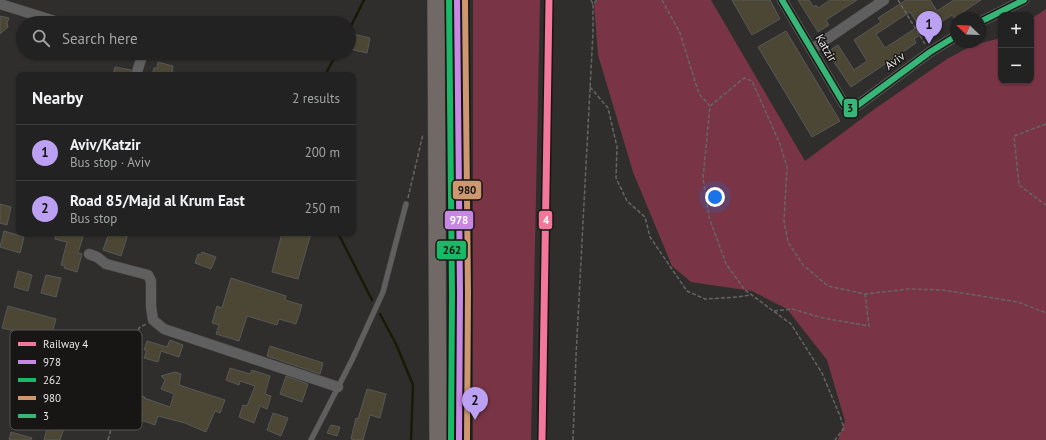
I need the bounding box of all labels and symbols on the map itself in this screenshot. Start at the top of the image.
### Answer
pin: 1 [916,11,942,44]
north arrow [950,12,986,48]
street label: Katzir [813,31,840,64]
street label: Aviv [882,48,908,73]
line badge: 3 [843,98,858,118]
text: 3 [847,101,853,115]
line badge: 980 [452,180,482,200]
text: 980 [458,183,476,197]
your location [705,187,725,207]
line badge: 978 [444,210,474,230]
line badge: 4 [538,210,553,230]
text: 978 [450,213,468,227]
text: 4 [543,213,550,227]
line badge: 262 [436,240,467,260]
text: 262 [443,243,461,257]
legend [10,330,142,430]
text: Railway 4 [43,337,88,351]
text: 978 [43,355,61,369]
text: 262 [43,373,61,387]
pin: 2 [462,387,488,420]
text: 980 [43,391,61,405]
text: 3 [43,409,49,423]

